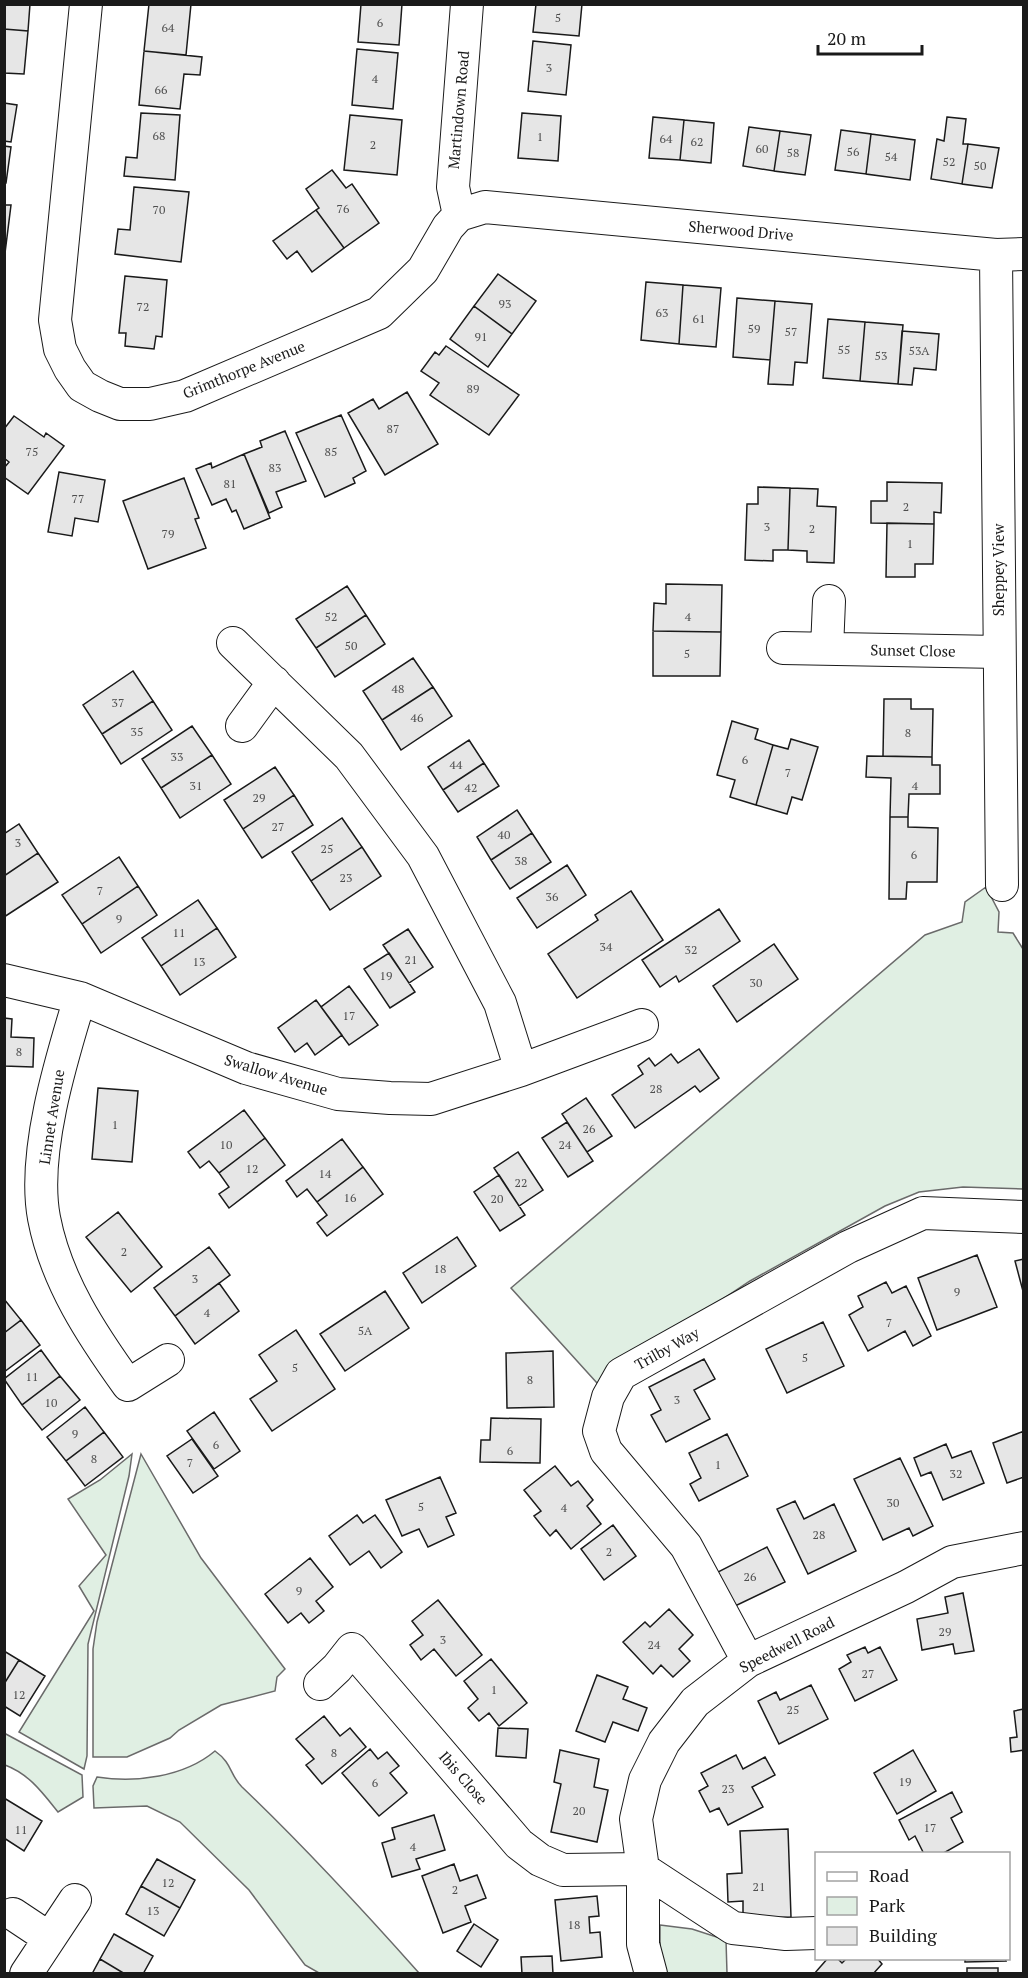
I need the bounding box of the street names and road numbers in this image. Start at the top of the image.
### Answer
street label: Martindown Road [443,50,473,170]
street label: Sherwood Drive [688,215,794,245]
street label: Grimthorpe Avenue [179,335,308,403]
street label: Sheppey View [988,523,1008,616]
street label: Sunset Close [870,639,956,661]
street label: Swallow Avenue [222,1049,330,1099]
street label: Linnet Avenue [34,1068,68,1166]
street label: Trilby Way [631,1322,703,1374]
street label: Speedwell Road [736,1612,838,1677]
street label: Ibis Close [435,1746,493,1808]

